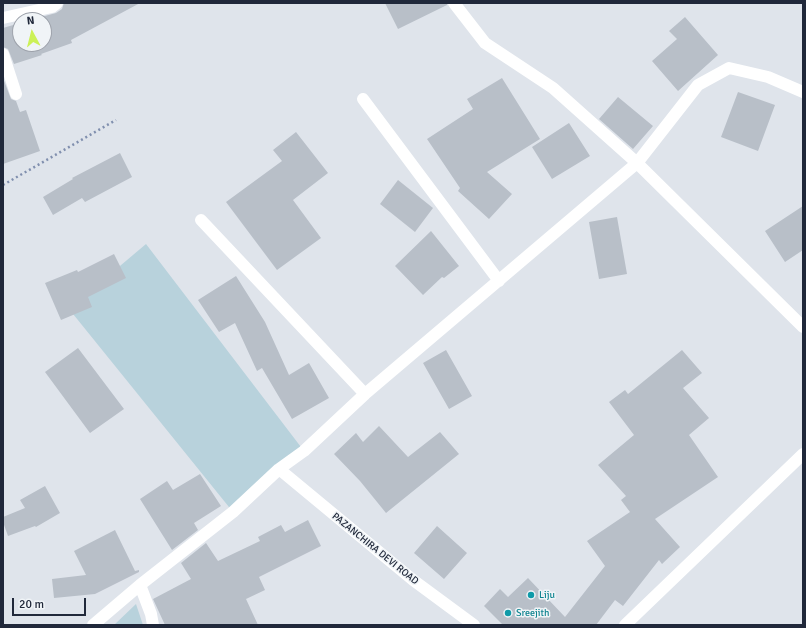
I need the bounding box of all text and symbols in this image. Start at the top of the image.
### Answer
north arrow [12,12,52,52]
text: N [26,14,35,28]
street label: PAZANCHIRA DEVI ROAD [329,510,421,588]
place label: Liju [539,589,555,601]
scale bar [14,590,88,616]
marker: Liju [526,590,536,600]
text: 20 m [19,597,44,612]
place label: Sreejith [516,607,549,619]
marker: Sreejith [503,608,513,618]

